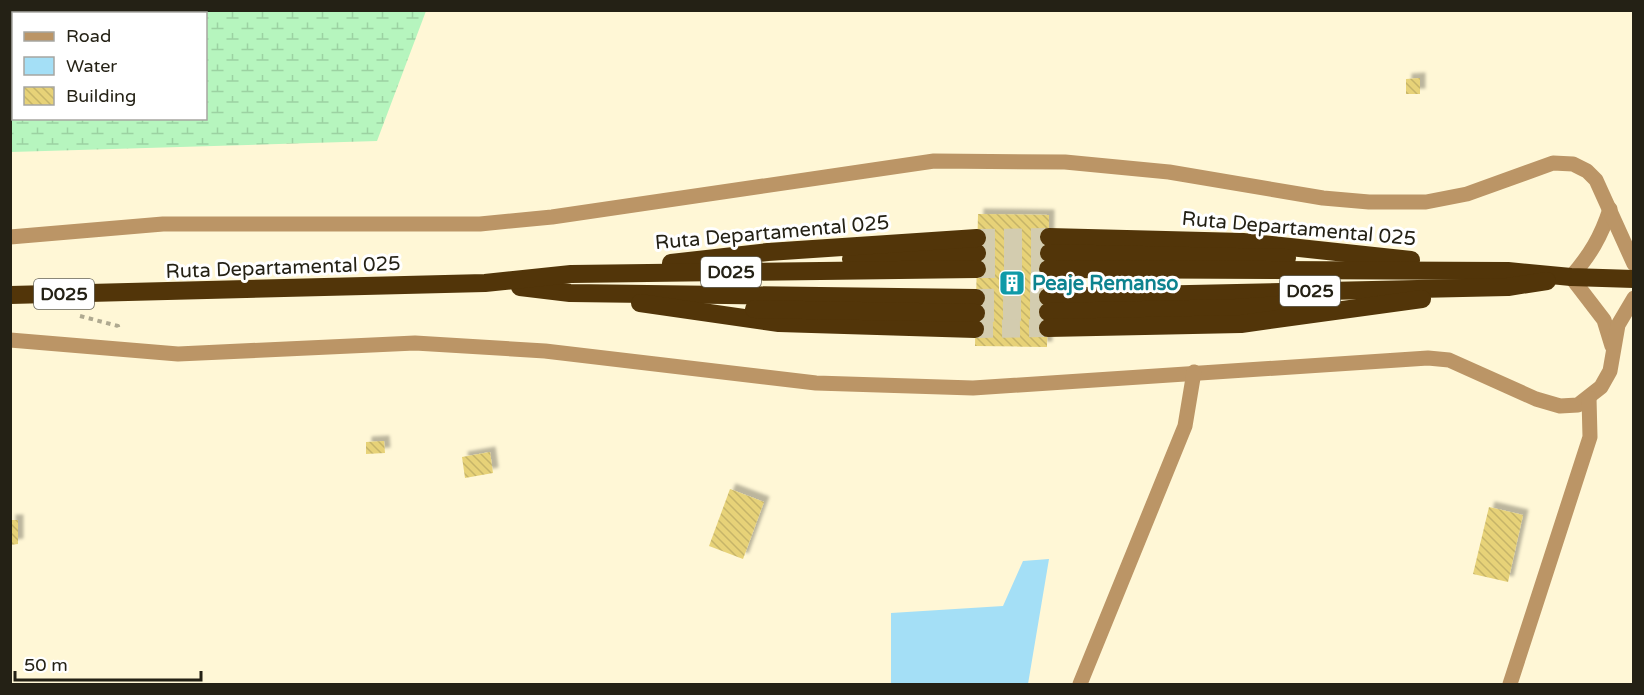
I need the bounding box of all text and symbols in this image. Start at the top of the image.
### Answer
legend [12,12,207,120]
text: Road [66,25,111,47]
text: Water [66,55,117,77]
text: Building [66,85,136,107]
street label: Ruta Departamental 025 [1181,207,1417,251]
street label: Ruta Departamental 025 [654,211,890,255]
street label: Ruta Departamental 025 [165,252,401,284]
road number: D025 [701,257,761,287]
building icon: Peaje Remanso [997,268,1027,298]
place label: Peaje Remanso [1032,272,1178,296]
road number: D025 [1280,276,1340,306]
road number: D025 [34,279,94,309]
scale bar [15,644,201,682]
text: 50 m [24,654,68,676]

